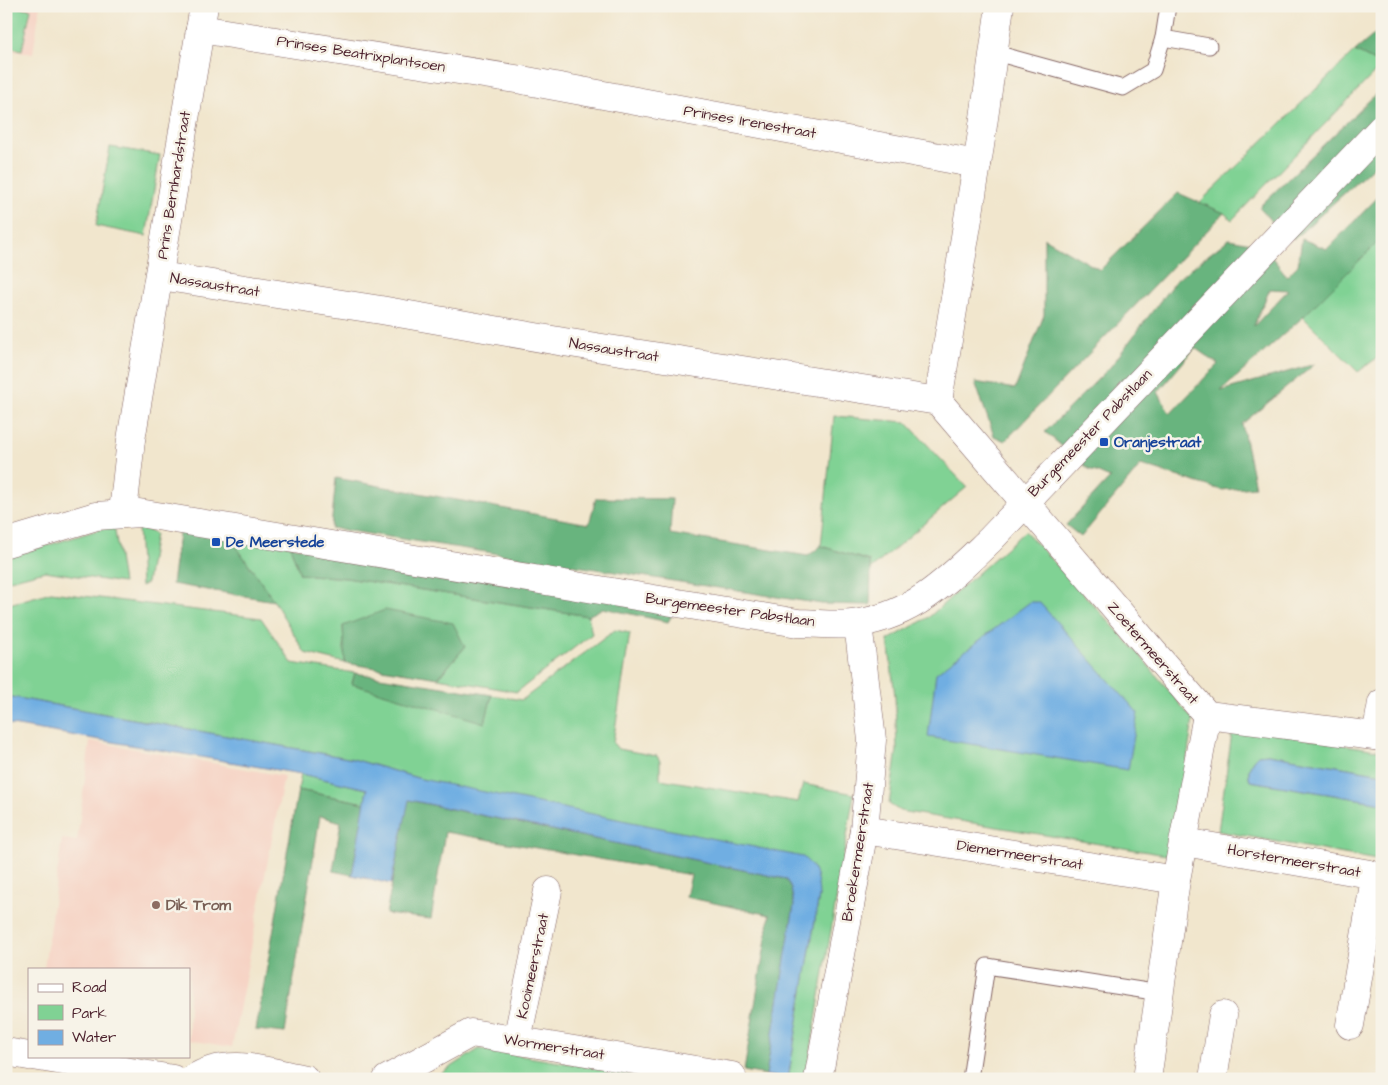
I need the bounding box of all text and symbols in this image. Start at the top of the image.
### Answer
street label: Prinses Beatrixplantsoen [275,30,447,78]
street label: Prinses Irenestraat [682,100,818,144]
street label: Prins Bernhardstraat [152,109,196,261]
street label: Nassaustraat [169,268,261,302]
street label: Nassaustraat [568,333,660,367]
street label: Burgemeester Pabstlaan [1023,364,1158,502]
place label: Oranjestraat [1114,432,1202,453]
marker: Oranjestraat [1098,436,1110,448]
place label: De Meerstede [226,532,324,553]
marker: De Meerstede [210,536,222,548]
street label: Burgemeester Pabstlaan [644,588,816,633]
street label: Zoetermeerstraat [1102,597,1204,709]
street label: Broekermeerstraat [837,781,879,923]
street label: Diemermeerstraat [955,835,1085,875]
street label: Horstermeerstraat [1226,839,1362,883]
place label: Dik Trom [166,895,231,916]
marker: Dik Trom [150,899,162,911]
street label: Kooimeerstraat [512,911,554,1021]
legend [28,968,190,1058]
text: Road [72,977,107,998]
text: Park [72,1003,107,1024]
text: Water [72,1027,116,1048]
street label: Wormerstraat [502,1029,606,1065]

